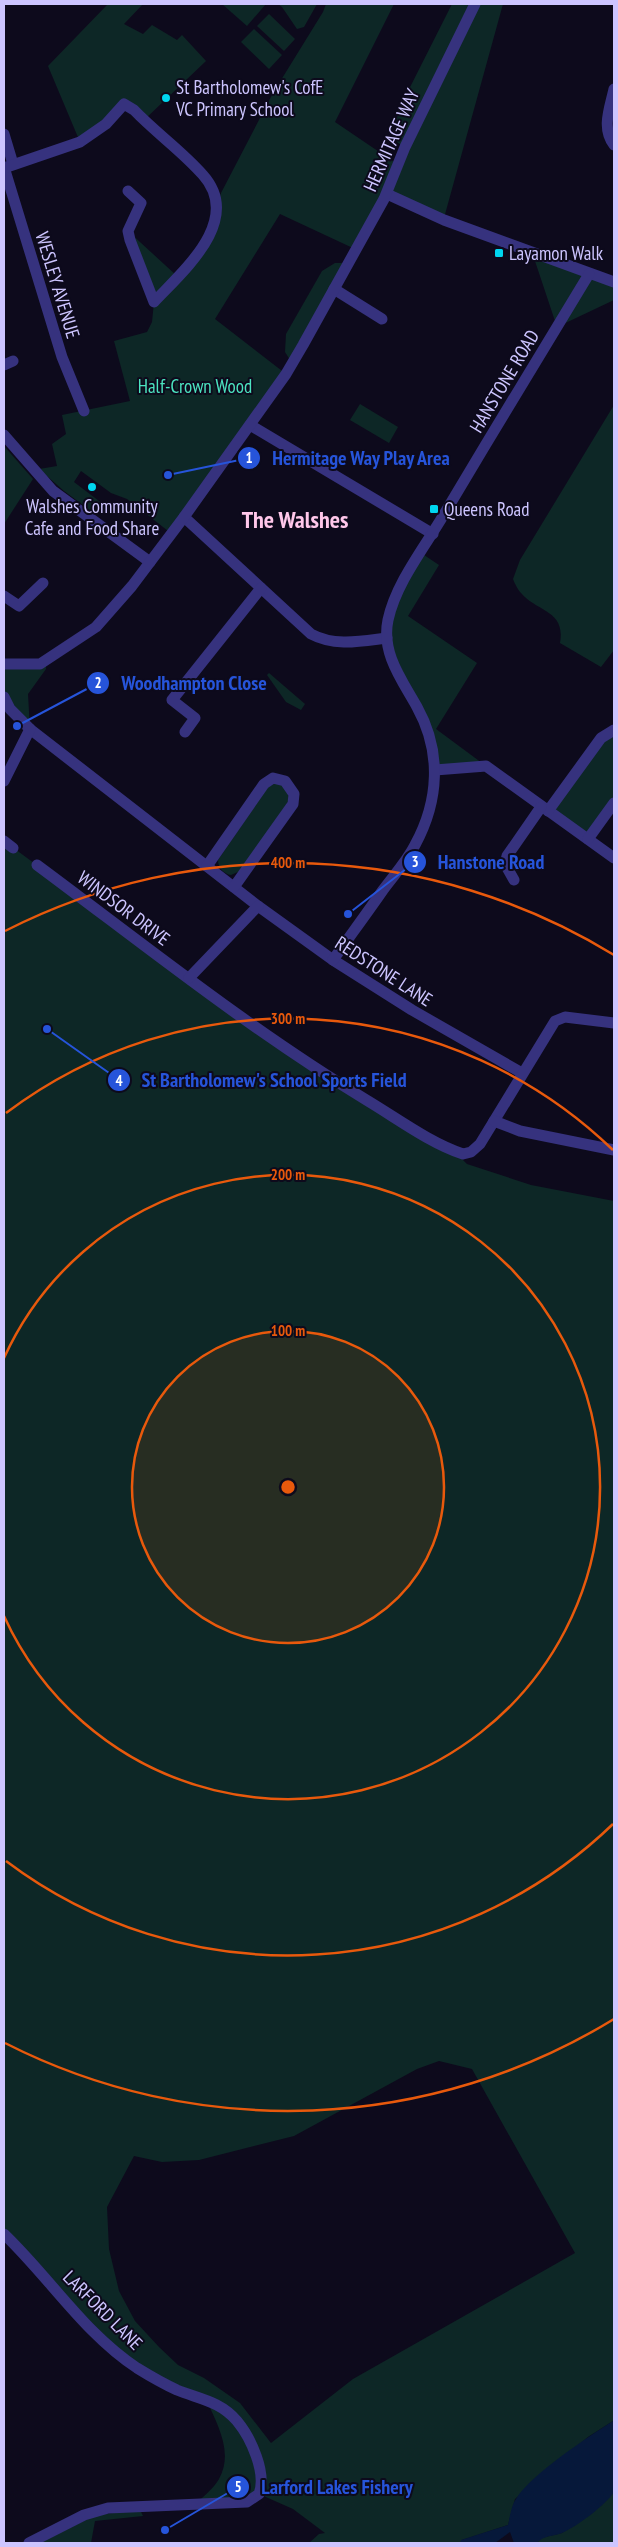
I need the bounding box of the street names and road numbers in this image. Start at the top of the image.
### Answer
street label: HERMITAGE WAY [358,85,424,195]
street label: WESLEY AVENUE [30,229,86,341]
street label: HANSTONE ROAD [464,325,544,437]
street label: WINDSOR DRIVE [73,865,175,951]
street label: REDSTONE LANE [331,931,437,1011]
street label: LARFORD LANE [58,2265,148,2355]

